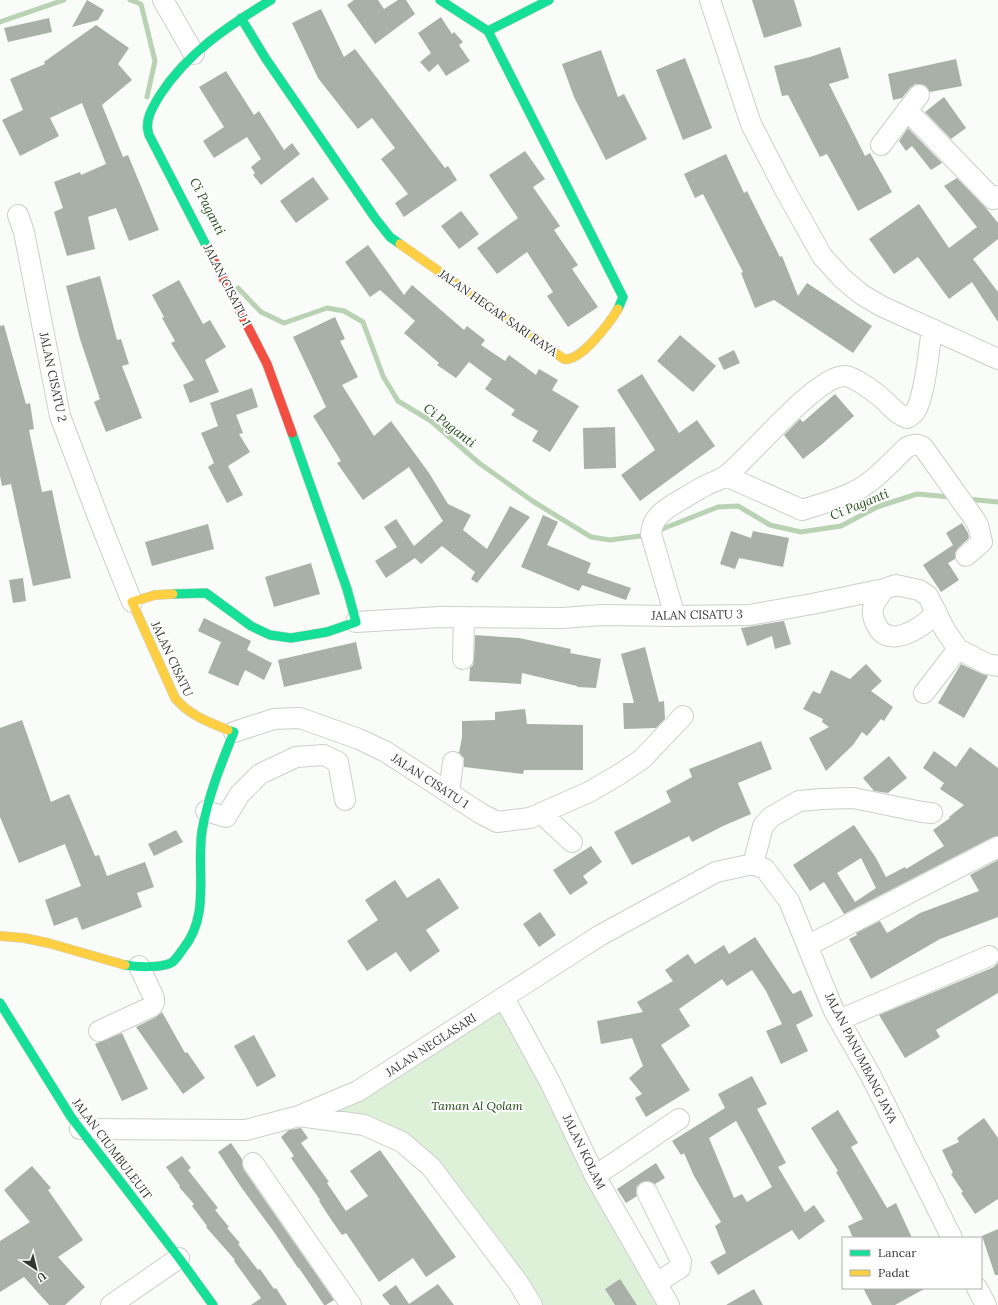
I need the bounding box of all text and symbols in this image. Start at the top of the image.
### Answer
water label: Ci Paganti [186,175,230,238]
street label: JALAN CISATU 1 [200,241,254,328]
street label: JALAN HEGAR SARI RAYA [435,265,561,360]
street label: JALAN CISATU 2 [36,330,70,423]
water label: Ci Paganti [420,400,480,452]
water label: Ci Paganti [827,485,892,524]
street label: JALAN CISATU 3 [650,606,743,623]
street label: JALAN CISATU [148,618,197,699]
street label: JALAN CISATU 1 [388,749,472,811]
street label: JALAN PANUMBANG JAYA [822,989,901,1126]
street label: JALAN NEGLASARI [382,1010,479,1080]
street label: JALAN CIUMBULEUIT [69,1094,155,1202]
park label: Taman Al Qolam [431,1098,523,1113]
street label: JALAN KOLAM [559,1111,609,1192]
legend [842,1237,982,1289]
text: Lancar [878,1245,917,1260]
north arrow [16,1249,56,1289]
text: Padat [878,1265,910,1280]
text: U [34,1269,49,1286]

